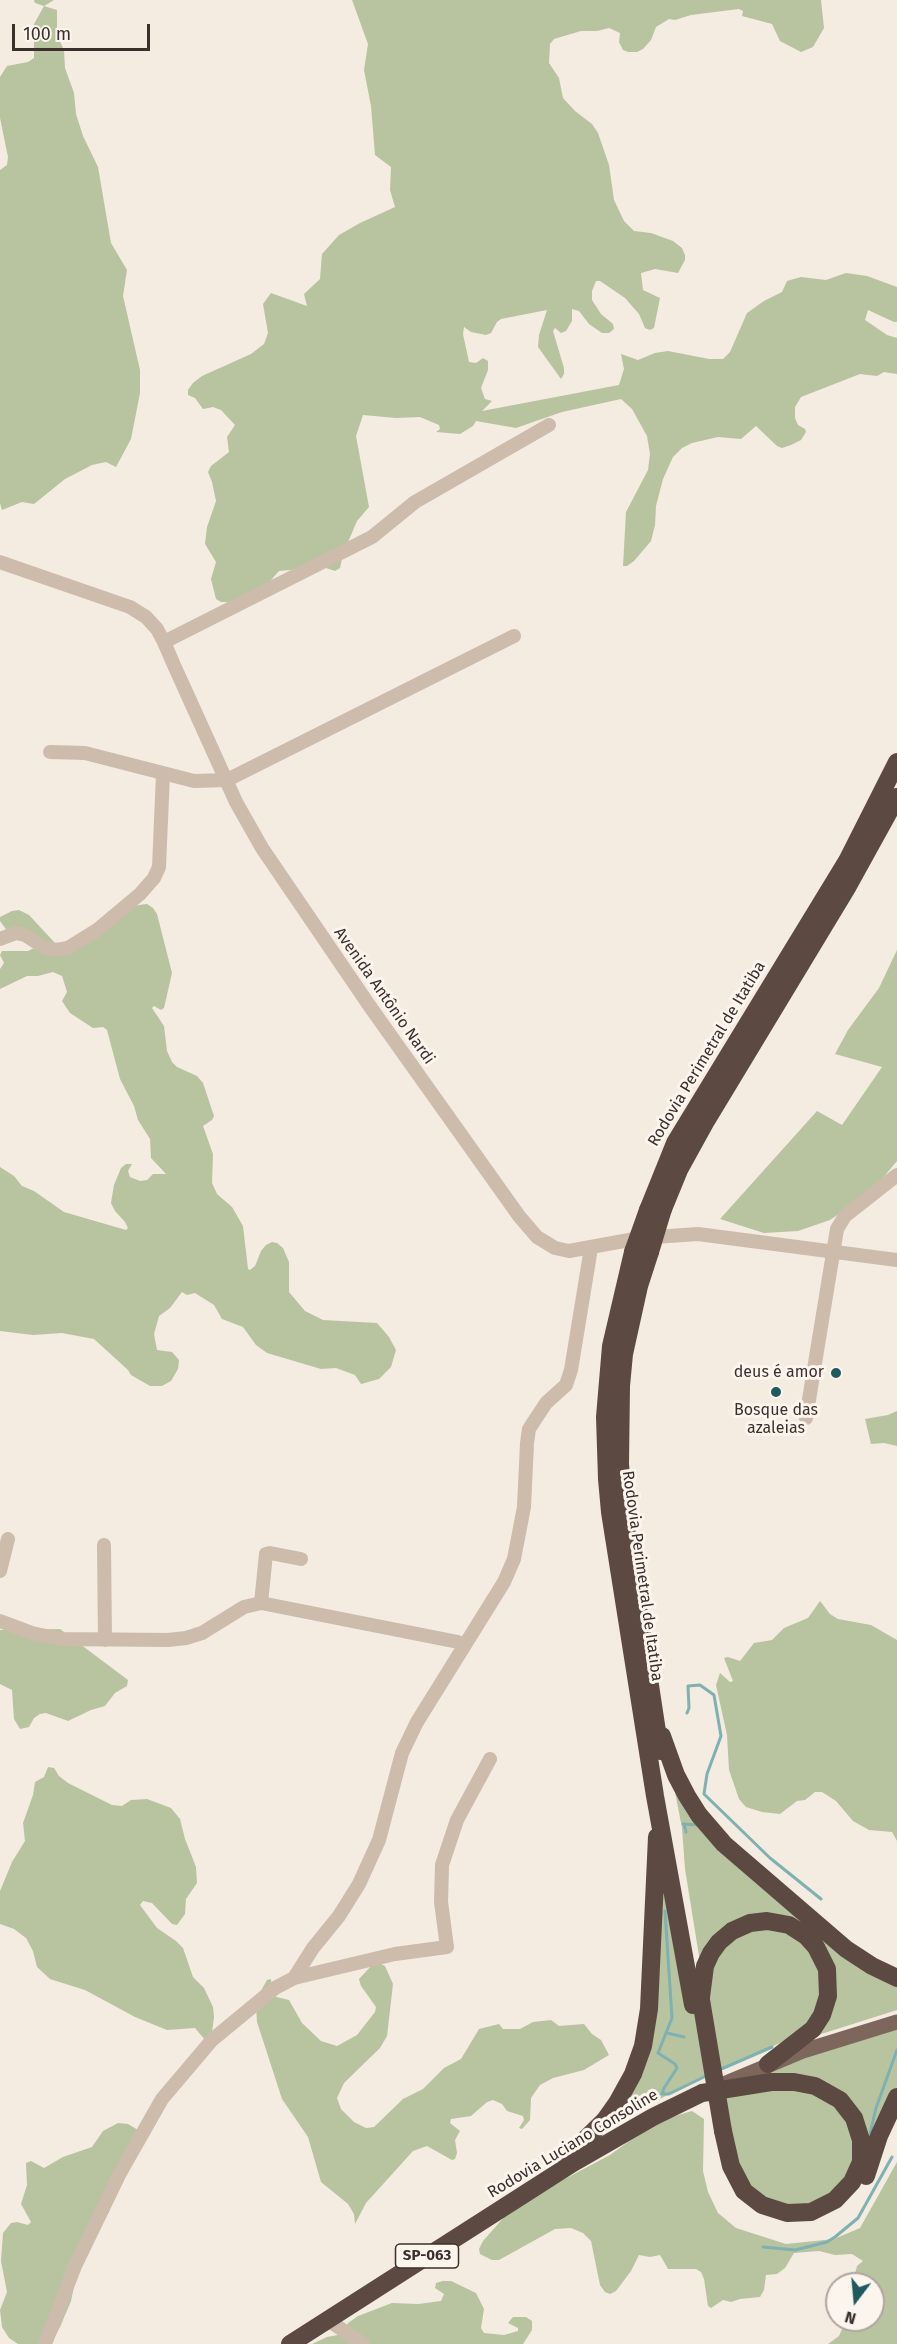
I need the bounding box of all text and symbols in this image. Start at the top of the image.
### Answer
scale bar [15,12,153,50]
text: 100 m [23,23,71,45]
street label: Avenida Antônio Nardi [330,924,438,1068]
street label: Rodovia Perimetral de Itatiba [644,958,770,1150]
place label: deus é amor [734,1363,824,1383]
marker: deus é amor [829,1366,843,1380]
marker: Bosque das azaleias [769,1385,783,1399]
place label: Bosque das azaleias [734,1401,818,1439]
street label: Rodovia Perimetral de Itatiba [618,1469,666,1683]
street label: Rodovia Luciano Consoline [484,2085,662,2203]
road number: SP-063 [396,2244,458,2268]
north arrow [825,2272,885,2332]
text: N [843,2307,858,2328]

